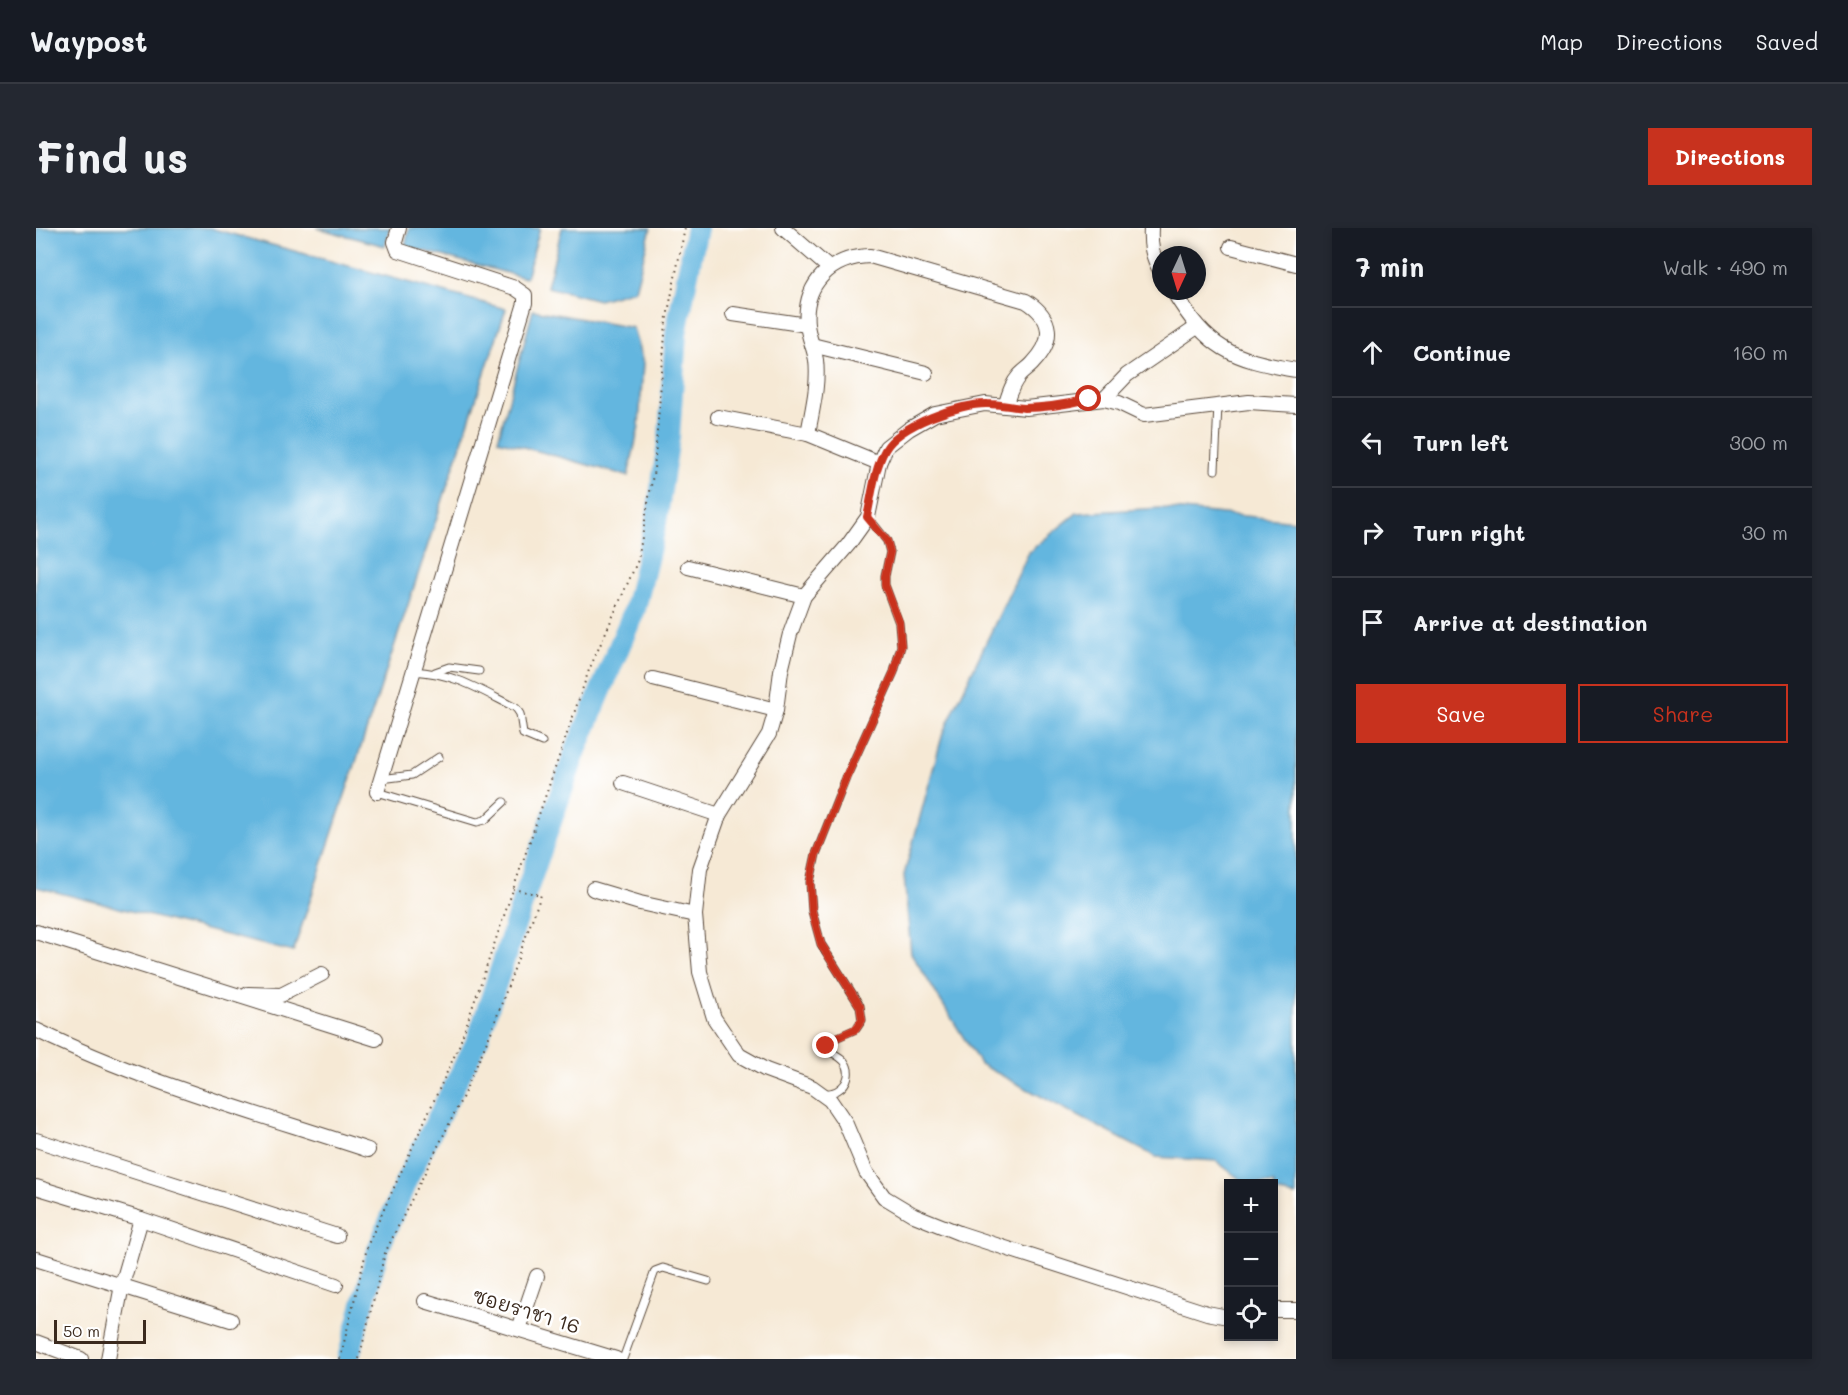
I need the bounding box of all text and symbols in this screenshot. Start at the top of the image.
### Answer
text: Waypost [30,23,147,59]
text: Map [1540,28,1583,55]
text: Directions [1616,28,1723,55]
text: Saved [1756,28,1818,55]
button: Directions [1648,128,1812,185]
text: Find us [36,129,188,184]
north arrow [1152,246,1206,300]
text: 7 min [1356,250,1424,284]
text: Walk · 490 m [1663,254,1788,280]
icon: ahead [1356,336,1389,369]
text: Continue [1413,338,1511,367]
text: 160 m [1732,339,1788,365]
route start [1075,385,1101,411]
icon: left [1356,426,1389,459]
text: Turn left [1413,428,1509,457]
text: 300 m [1729,429,1788,455]
icon: right [1356,516,1389,549]
text: Turn right [1413,518,1525,547]
text: 30 m [1742,519,1788,545]
icon: arrive [1356,606,1389,639]
text: Arrive at destination [1413,608,1648,637]
button: Save [1356,684,1566,743]
button: Share [1578,684,1788,743]
route end [812,1032,838,1058]
map controls [1224,1179,1278,1341]
button: + [1224,1179,1278,1233]
button: − [1224,1233,1278,1287]
street label: ซอยราชา 16 [469,1281,583,1339]
button: locate [1224,1287,1278,1341]
scale bar [54,1317,146,1344]
text: 50 m [63,1320,100,1341]

